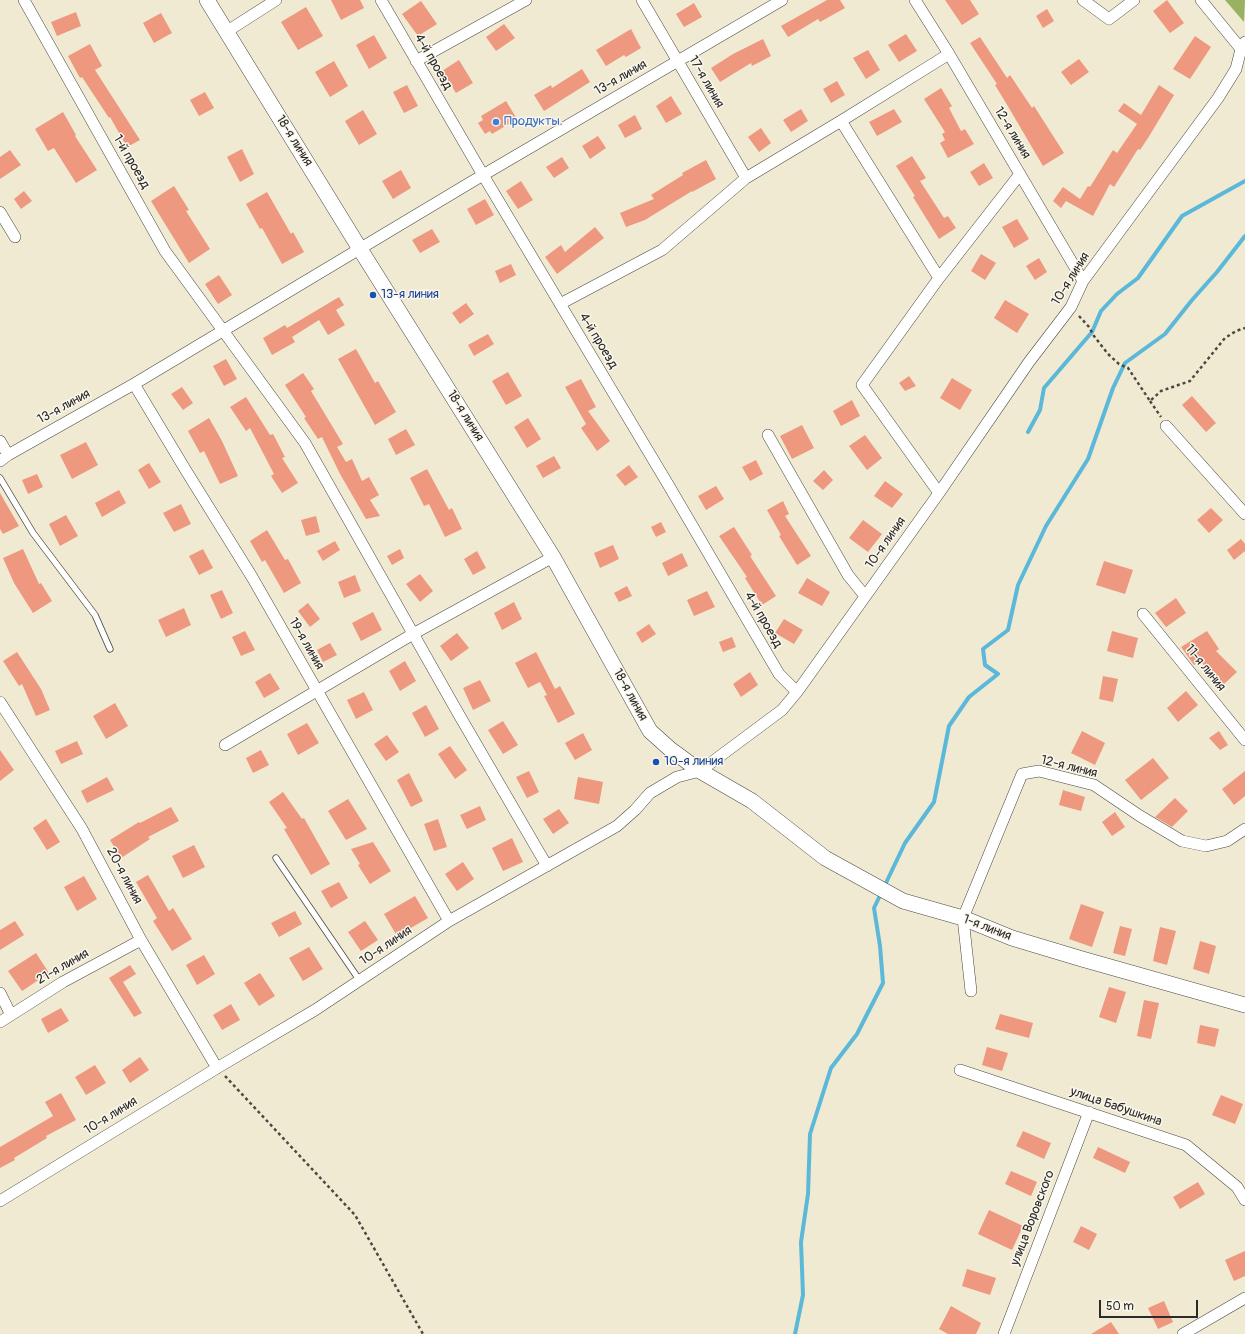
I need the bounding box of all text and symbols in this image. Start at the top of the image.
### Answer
street label: 4-й проезд [411,31,455,93]
street label: 17-я линия [685,53,727,111]
street label: 13-я линия [592,57,650,99]
street label: 12-я линия [990,104,1034,162]
street label: 18-я линия [272,113,316,169]
place label: Продукты. [504,114,563,130]
marker: Продукты. [491,117,501,127]
street label: 1-й проезд [109,132,153,192]
street label: 10-я линия [1049,250,1093,308]
place label: 13-я линия [381,287,439,303]
marker: 13-я линия [368,290,378,300]
street label: 4-й проезд [575,310,621,372]
street label: 13-я линия [35,386,93,428]
street label: 18-я линия [443,388,487,444]
street label: 10-я линия [863,514,909,572]
street label: 4-й проезд [741,589,785,651]
street label: 19-я линия [285,615,327,673]
street label: 11-я линия [1181,641,1229,695]
street label: 18-я линия [609,666,651,724]
street label: 12-я линия [1039,752,1099,782]
place label: 10-я линия [664,754,723,770]
marker: 10-я линия [651,757,661,767]
street label: 20-я линия [103,845,145,907]
street label: 1-я линия [961,912,1013,944]
street label: 10-я линия [357,923,415,969]
street label: 21-я линия [34,946,92,988]
street label: улица Бабушкина [1068,1084,1164,1130]
street label: 10-я линия [82,1094,140,1138]
street label: улица Воровского [1008,1168,1058,1268]
scale bar [1101,1292,1200,1318]
text: 50 m [1106,1299,1134,1314]

